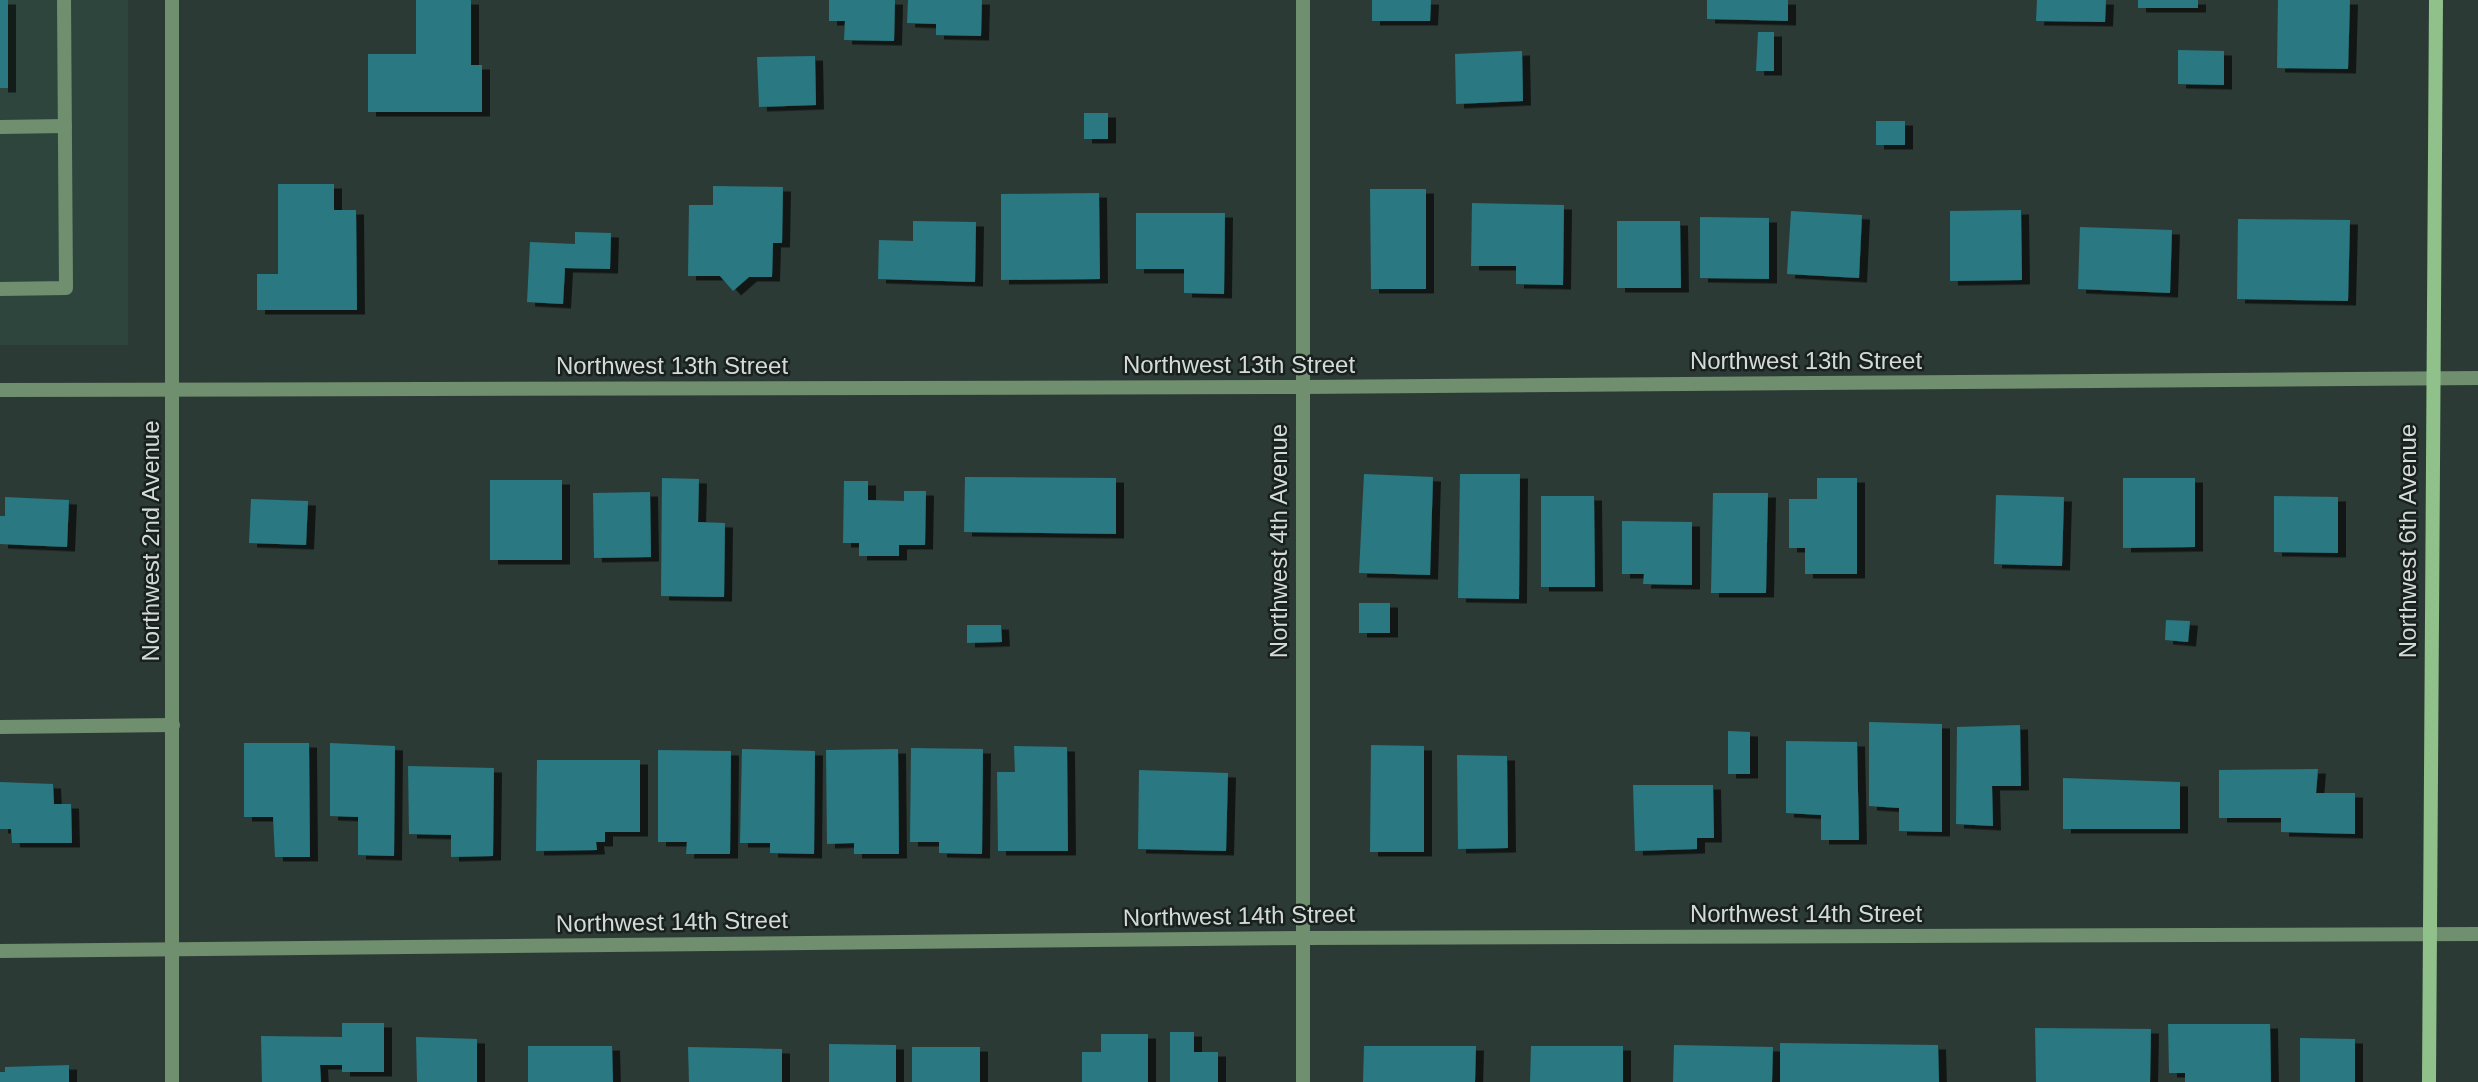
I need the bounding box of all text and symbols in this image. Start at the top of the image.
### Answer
street label: Northwest 13th Street [1690,347,1922,374]
street label: Northwest 13th Street [1123,351,1355,378]
street label: Northwest 13th Street [556,352,788,379]
street label: Northwest 2nd Avenue [137,420,164,662]
street label: Northwest 4th Avenue [1265,424,1292,658]
street label: Northwest 6th Avenue [2394,424,2421,658]
street label: Northwest 14th Street [1123,900,1356,931]
street label: Northwest 14th Street [1690,900,1922,927]
street label: Northwest 14th Street [556,906,789,937]

